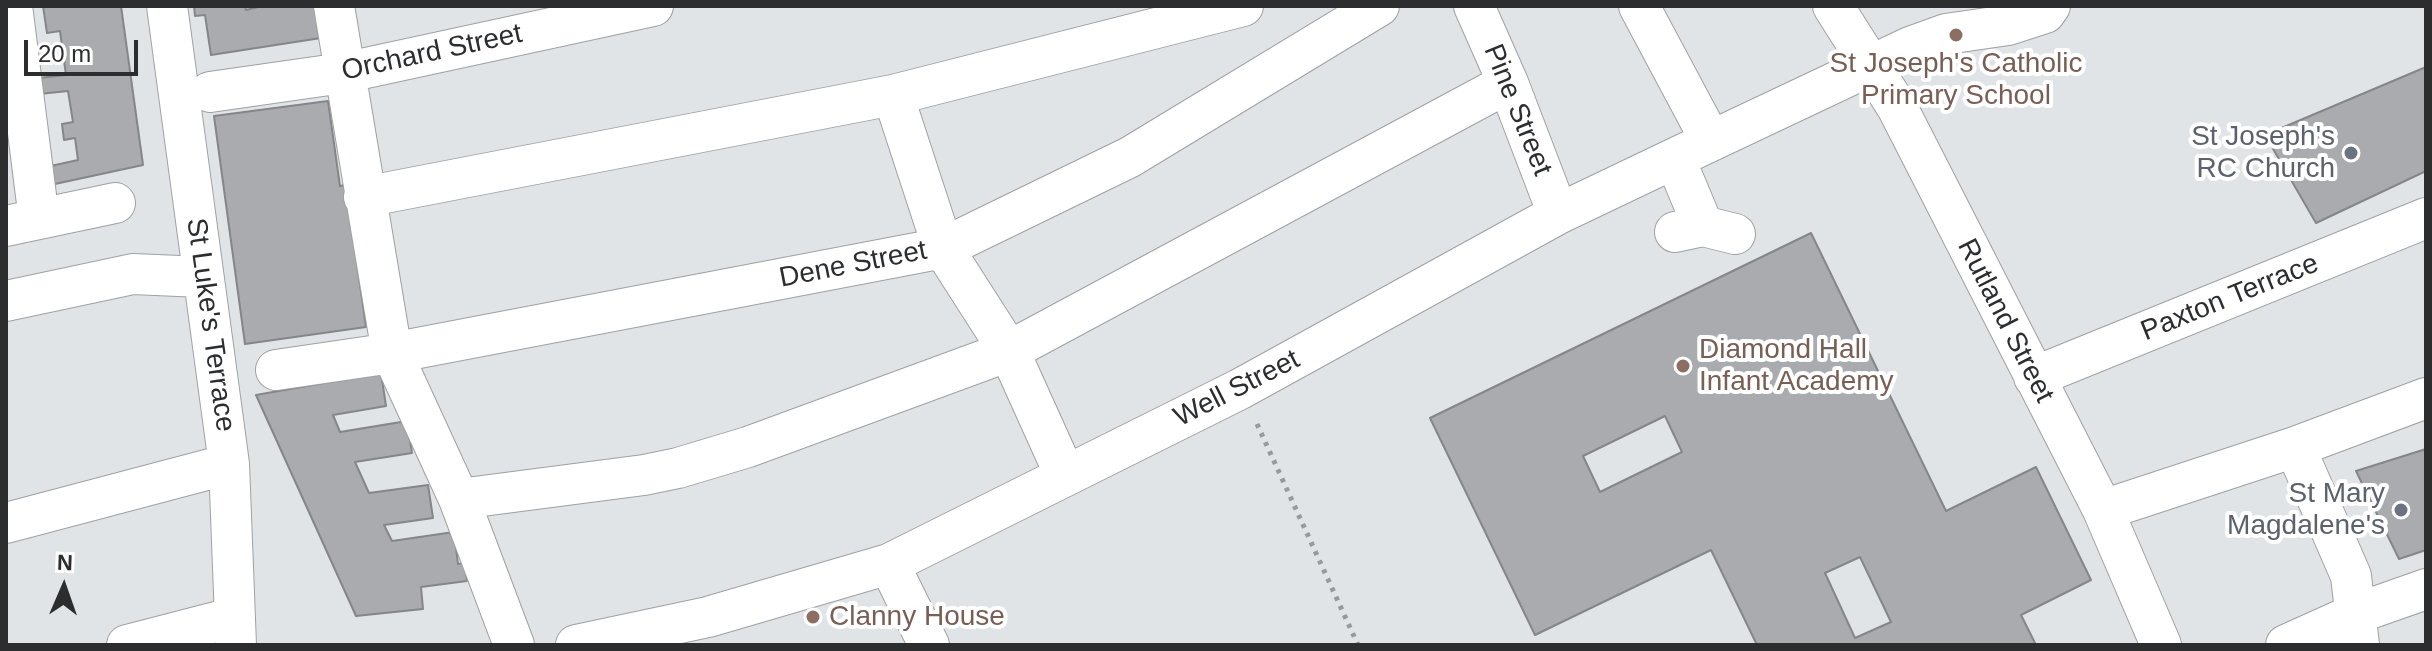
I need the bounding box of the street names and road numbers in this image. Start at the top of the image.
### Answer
street label: Orchard Street [339,17,525,89]
street label: Pine Street [1475,39,1559,181]
street label: St Luke's Terrace [178,216,242,434]
street label: Dene Street [776,234,930,296]
street label: Rutland Street [1949,234,2061,408]
street label: Paxton Terrace [2136,247,2324,349]
street label: Well Street [1169,343,1305,435]

